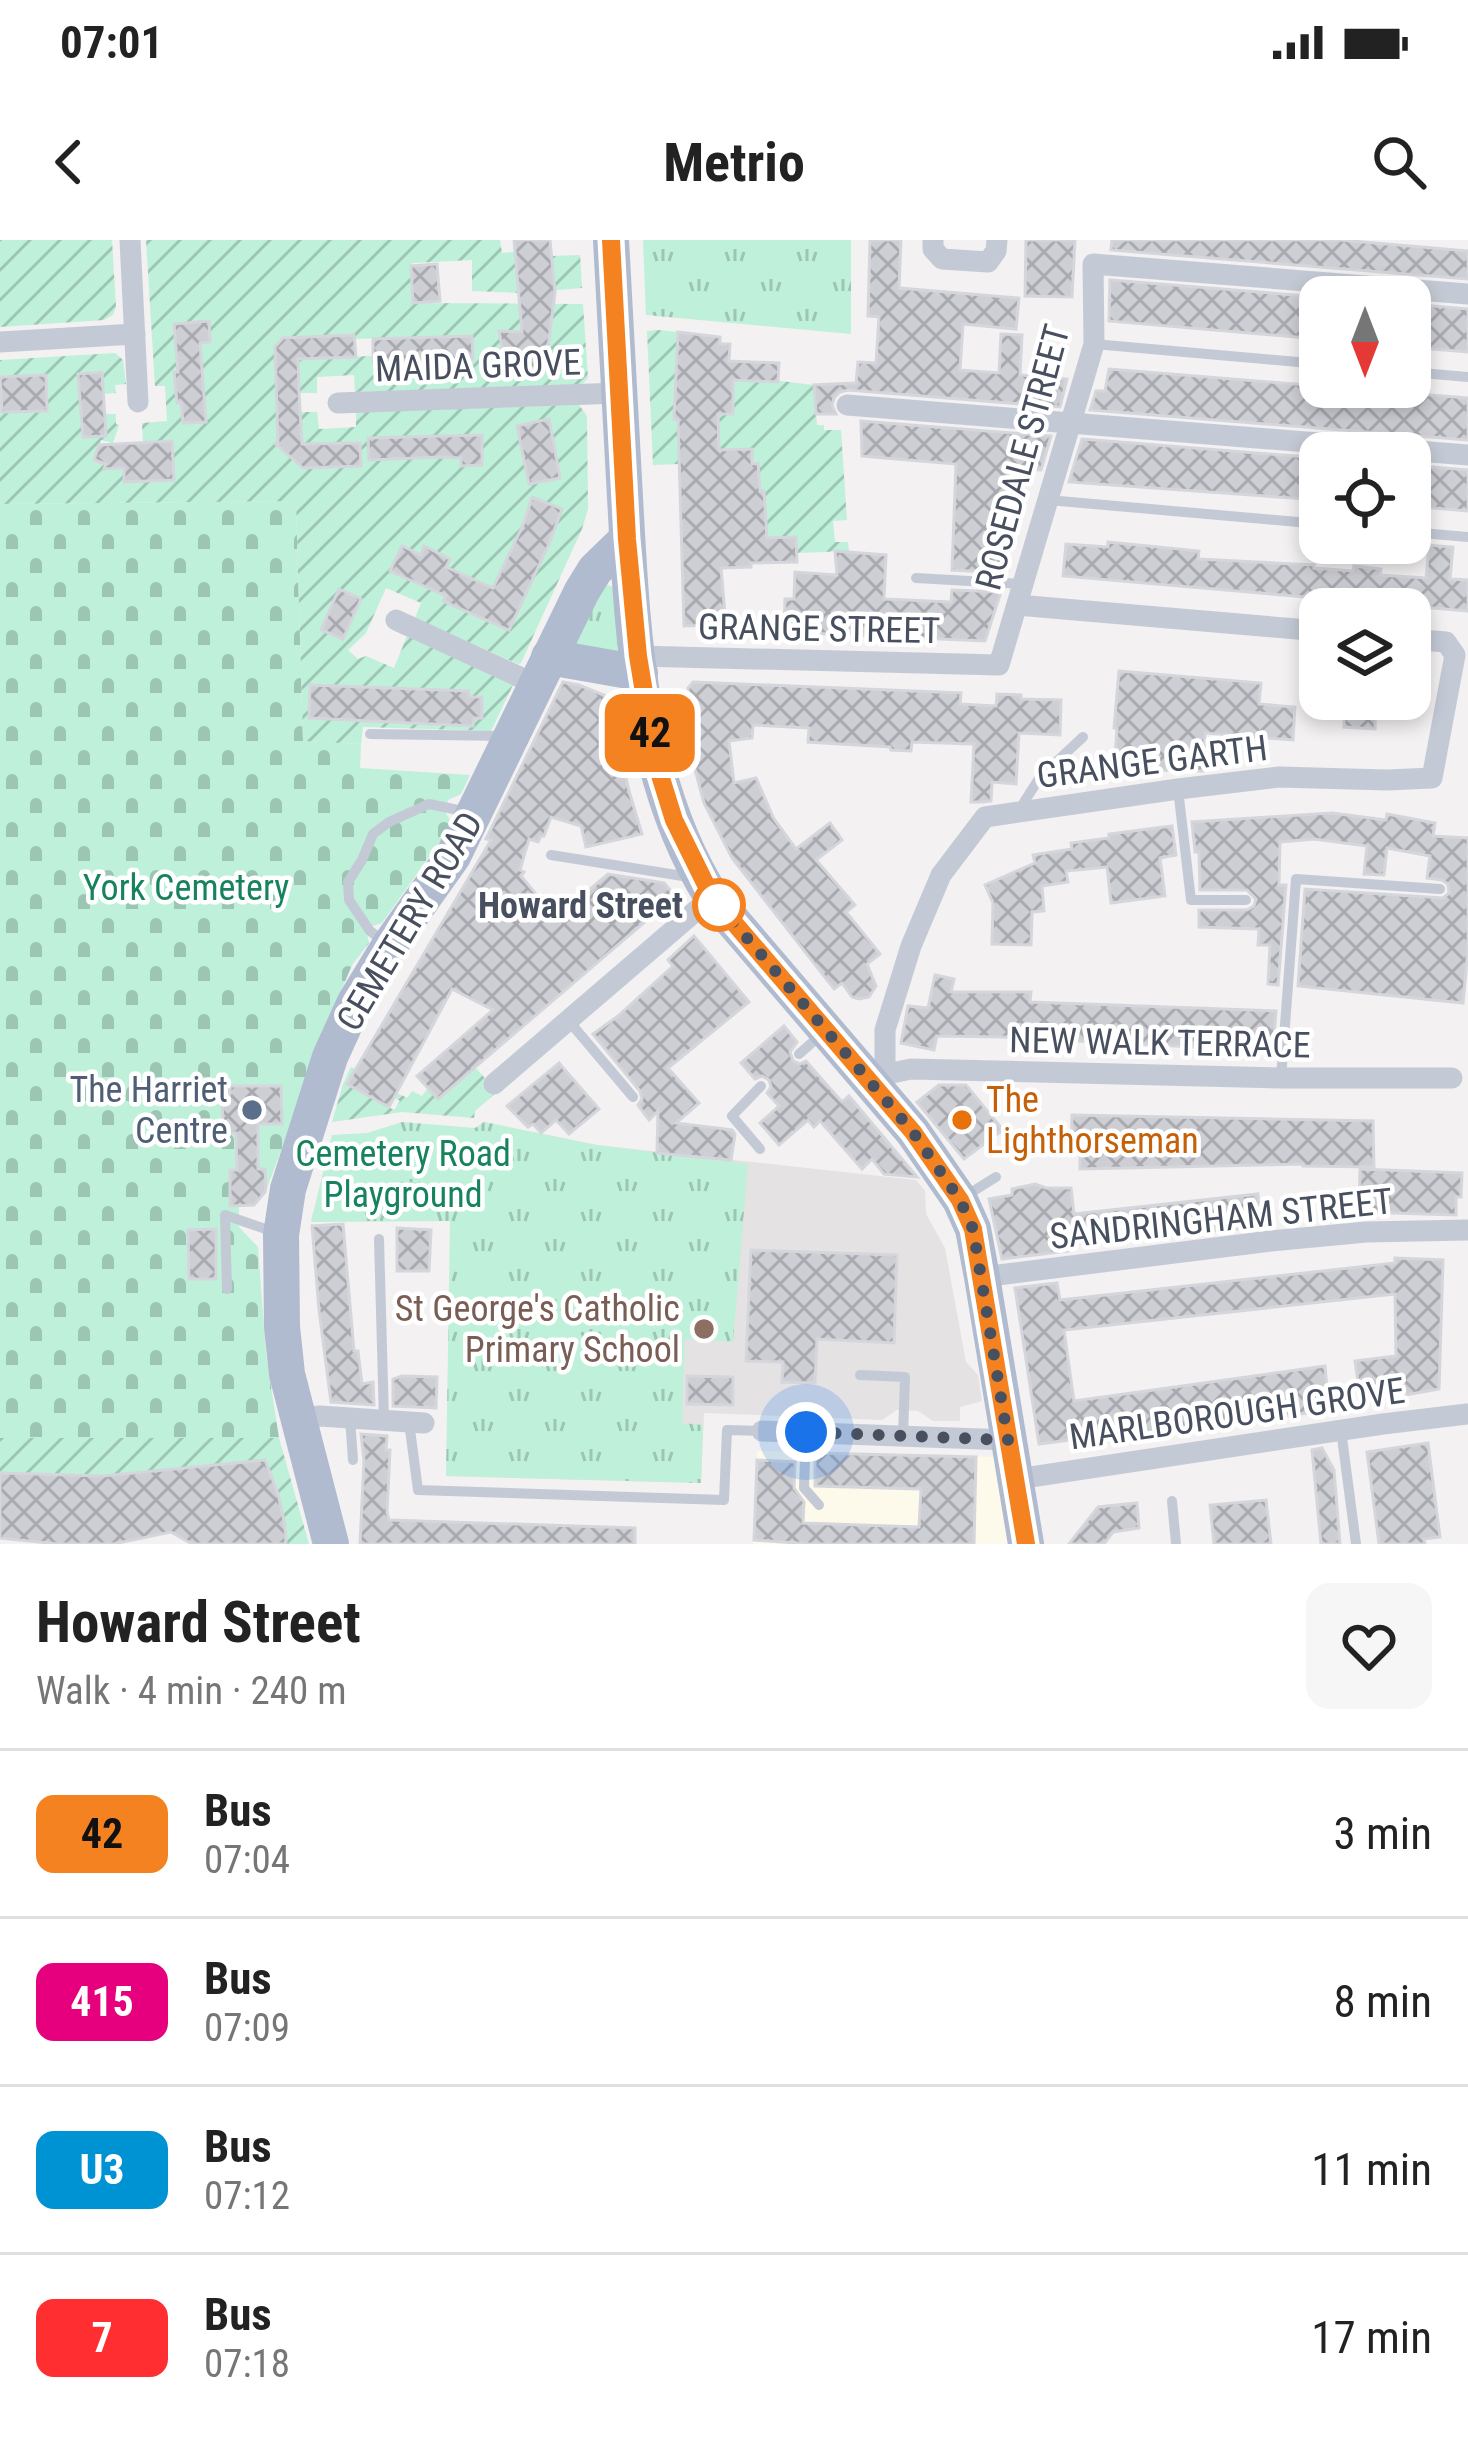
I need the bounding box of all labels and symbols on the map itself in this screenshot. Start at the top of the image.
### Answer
north arrow [1299,276,1431,408]
street label: ROSEDALE STREET [967,320,1079,595]
street label: MAIDA GROVE [374,341,582,391]
street label: GRANGE STREET [698,606,940,652]
line badge: 42 [596,694,704,772]
street label: GRANGE GARTH [1035,727,1270,797]
street label: CEMETERY ROAD [328,805,492,1038]
park label: York Cemetery [83,867,289,909]
marker: Howard Street [694,880,744,930]
place label: Howard Street [478,885,683,927]
street label: NEW WALK TERRACE [1009,1019,1311,1067]
place label: The Harriet Centre [69,1069,228,1152]
place label: The Lighthorseman [986,1079,1199,1162]
marker: The Harriet Centre [239,1097,265,1123]
marker: The Lighthorseman [949,1107,975,1133]
park label: Cemetery Road Playground [295,1133,511,1216]
street label: SANDRINGHAM STREET [1048,1180,1394,1258]
place label: St George's Catholic Primary School [395,1288,680,1371]
marker: St George's Catholic Primary School [691,1316,717,1342]
street label: MARLBOROUGH GROVE [1067,1370,1408,1458]
your location [776,1402,836,1462]

